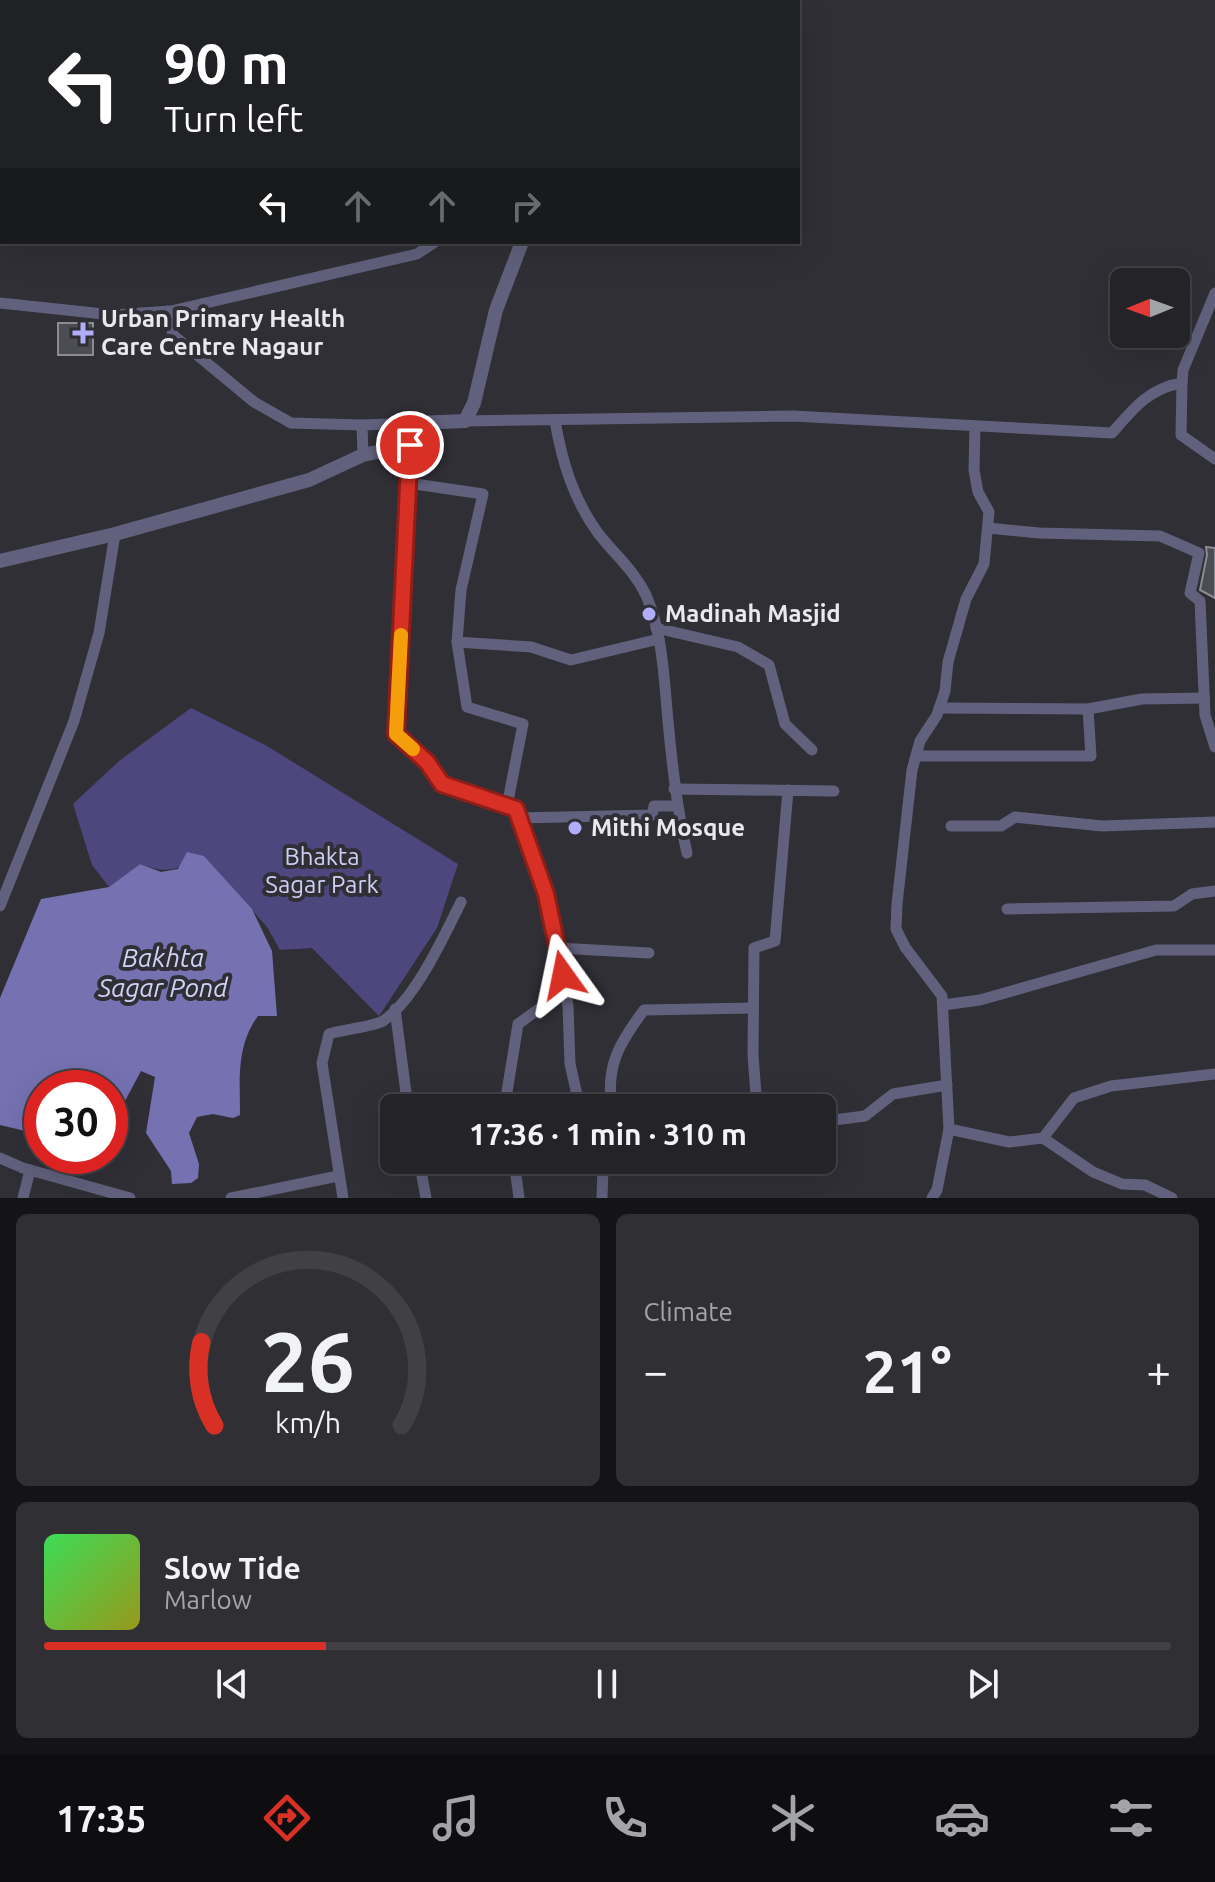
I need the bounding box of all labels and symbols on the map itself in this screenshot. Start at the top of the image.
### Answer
north arrow [1110,268,1190,348]
place label: Urban Primary Health Care Centre Nagaur [101,305,345,360]
marker: Urban Primary Health Care Centre Nagaur [72,322,94,344]
pin [376,411,444,479]
place label: Madinah Masjid [665,600,841,627]
marker: Madinah Masjid [640,605,658,623]
place label: Mithi Mosque [591,814,745,841]
marker: Mithi Mosque [566,819,584,837]
park label: Bhakta Sagar Park [265,843,379,898]
position arrow [521,933,605,1017]
water label: Bakhta Sagar Pond [97,943,229,1002]
speed limit sign: 30 [24,1070,128,1174]

